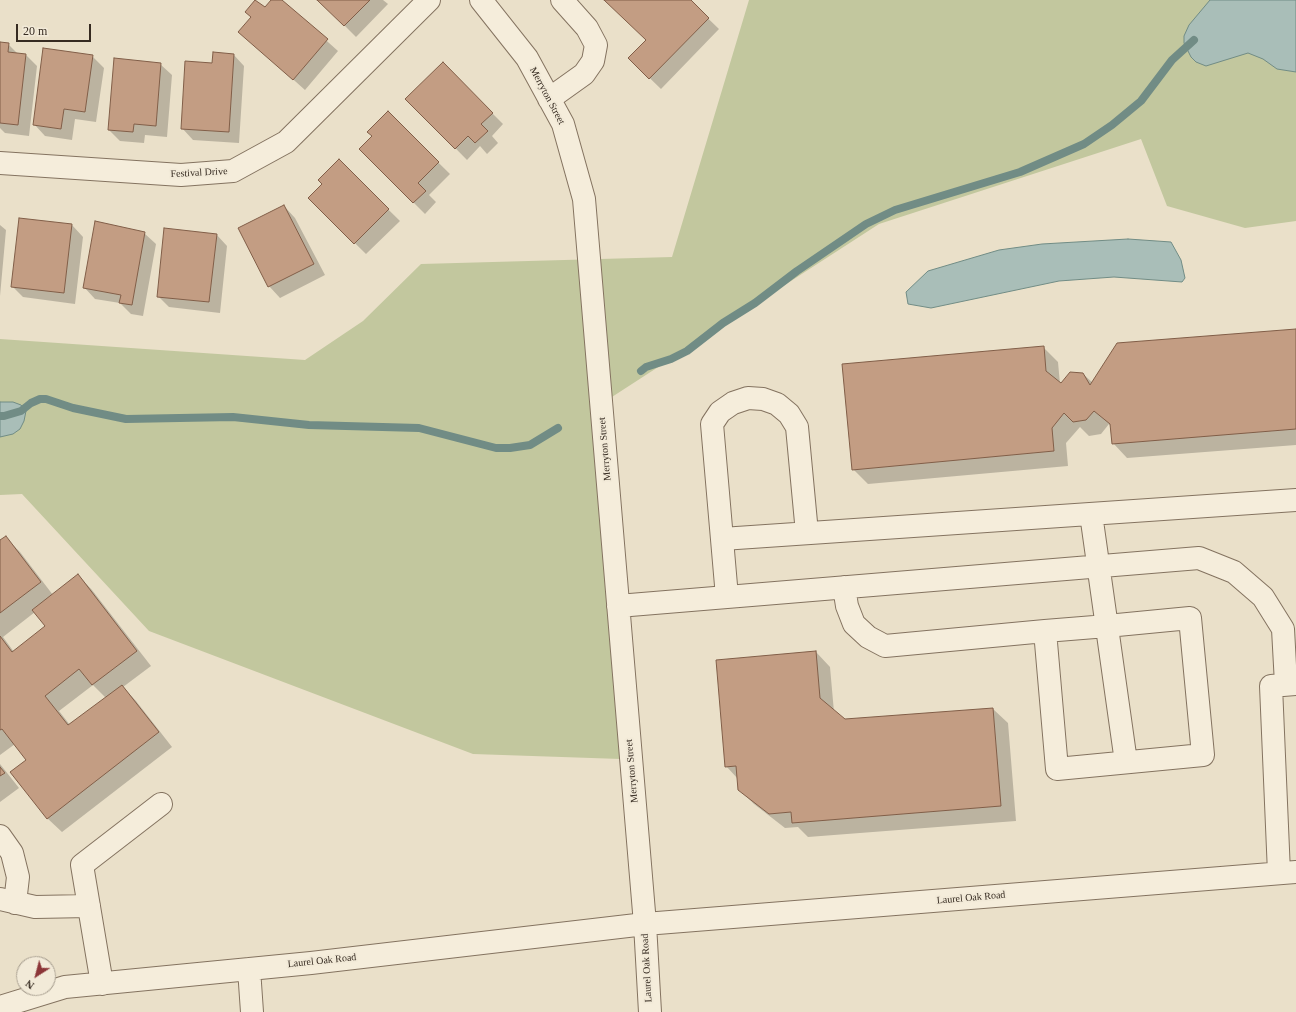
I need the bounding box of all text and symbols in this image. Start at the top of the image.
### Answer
scale bar [18,16,93,42]
text: 20 m [23,24,47,38]
street label: Merryton Street [527,65,567,127]
street label: Festival Drive [170,166,228,180]
street label: Merryton Street [596,417,614,481]
street label: Merryton Street [623,739,641,803]
street label: Laurel Oak Road [936,889,1006,907]
street label: Laurel Oak Road [639,933,655,1003]
street label: Laurel Oak Road [287,951,357,971]
north arrow [16,956,56,996]
text: N [23,978,36,992]

